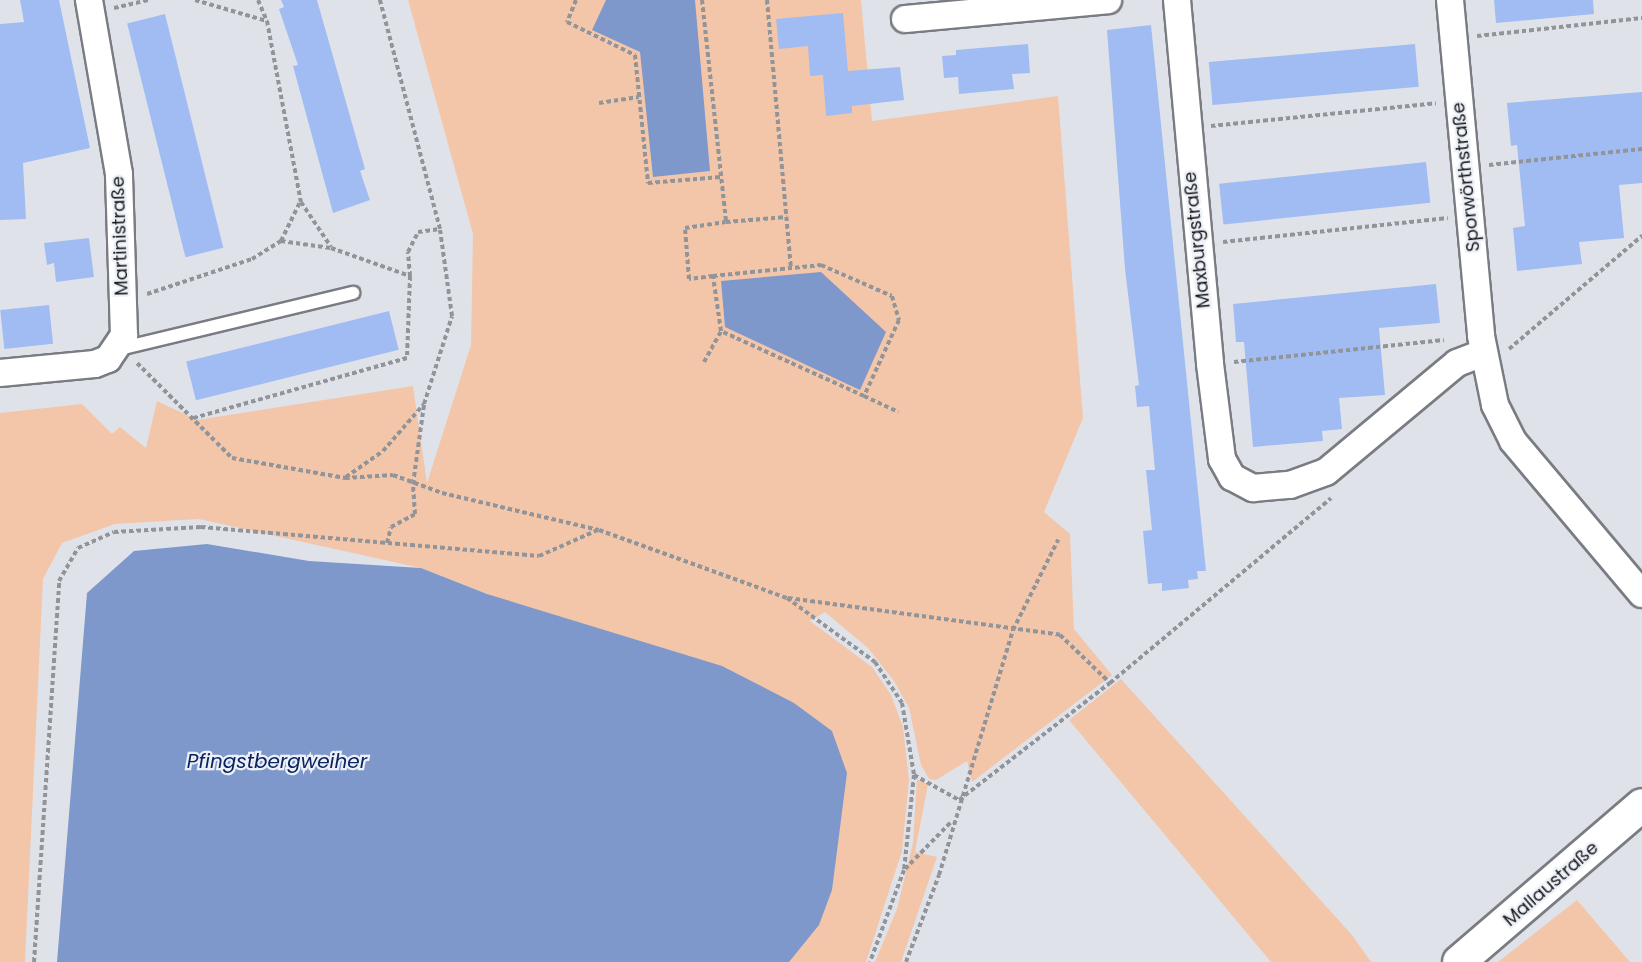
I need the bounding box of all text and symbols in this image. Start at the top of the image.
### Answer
street label: Sporwörthstraße [1447,101,1485,253]
street label: Maxburgstraße [1179,171,1215,309]
street label: Martinistraße [107,176,133,296]
water label: Pfingstbergweiher [187,749,367,773]
street label: Mallaustraße [1499,837,1603,931]

